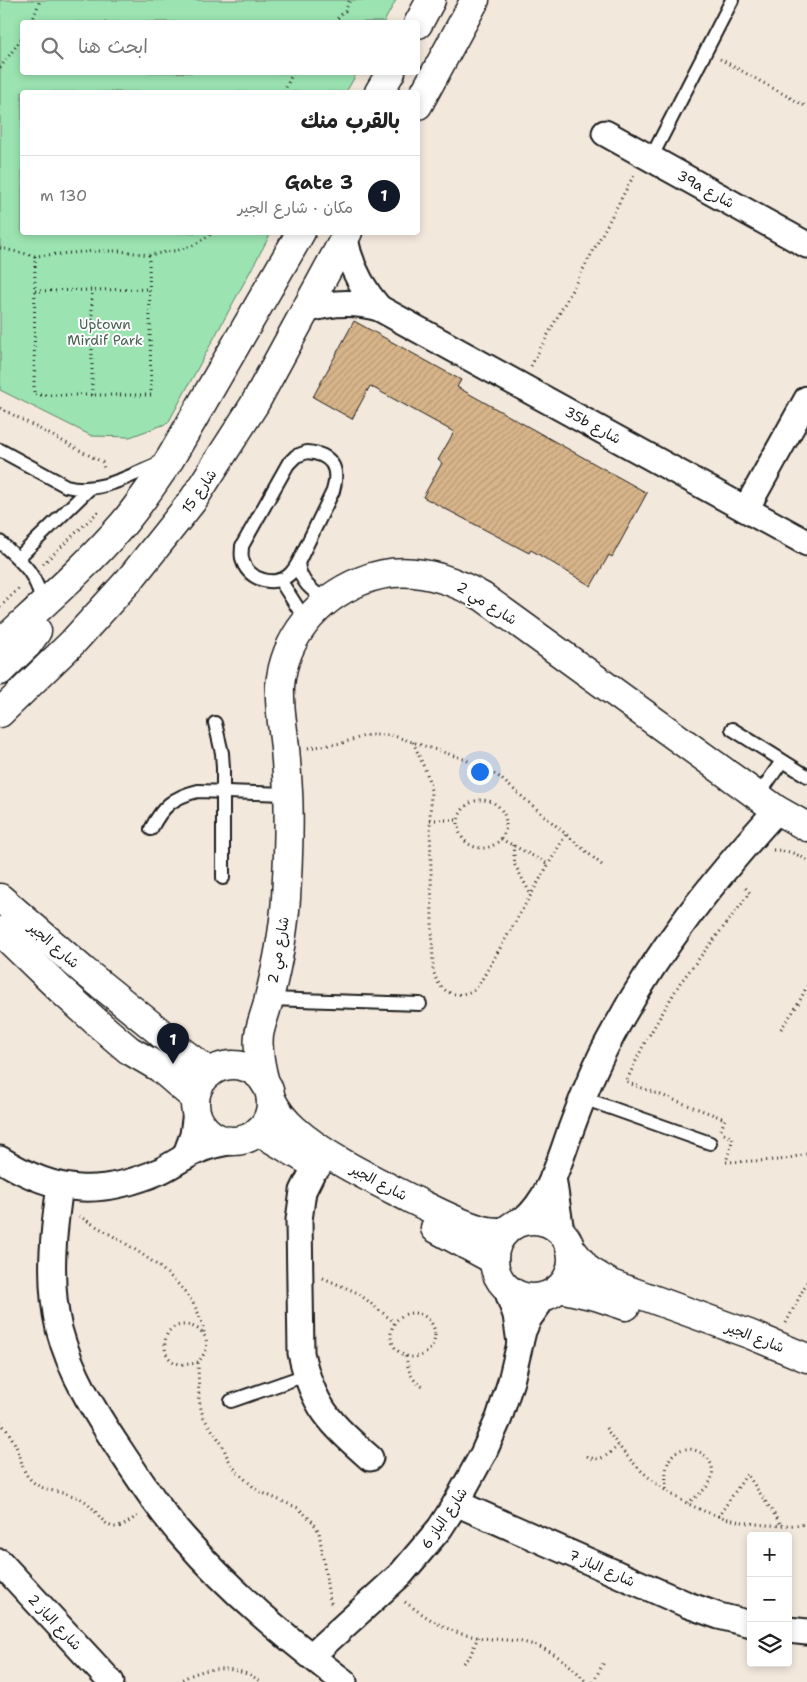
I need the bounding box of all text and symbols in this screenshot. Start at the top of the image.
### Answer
search box [20,20,420,75]
icon: search [38,34,66,62]
text: ابحث هنا [78,34,148,59]
text: بالقرب منك [301,107,400,135]
street label: 39a شارع [674,166,738,213]
text: Gate 3 [285,170,353,195]
text: 130 m [40,185,87,206]
text: 1 [380,185,388,206]
text: مكان · شارع الجير [238,197,353,218]
park label: Uptown Mirdif Park [67,315,143,349]
street label: 35b شارع [561,402,624,449]
street label: شارع 15 [177,466,221,517]
street label: شارع مي 2 [451,577,520,632]
your location [467,759,493,785]
street label: شارع مي 2 [263,915,297,986]
street label: شارع الجير [24,917,83,973]
pin: 1 [157,1023,189,1064]
street label: شارع الجير [346,1159,410,1205]
street label: شارع الجير [722,1317,787,1357]
street label: شارع الباز 6 [417,1484,472,1553]
map controls [747,1532,792,1667]
button: + [747,1532,792,1577]
street label: شارع الباز 7 [566,1545,638,1591]
button: − [747,1577,792,1622]
street label: شارع الباز 2 [24,1590,86,1655]
button: layers [747,1622,792,1667]

